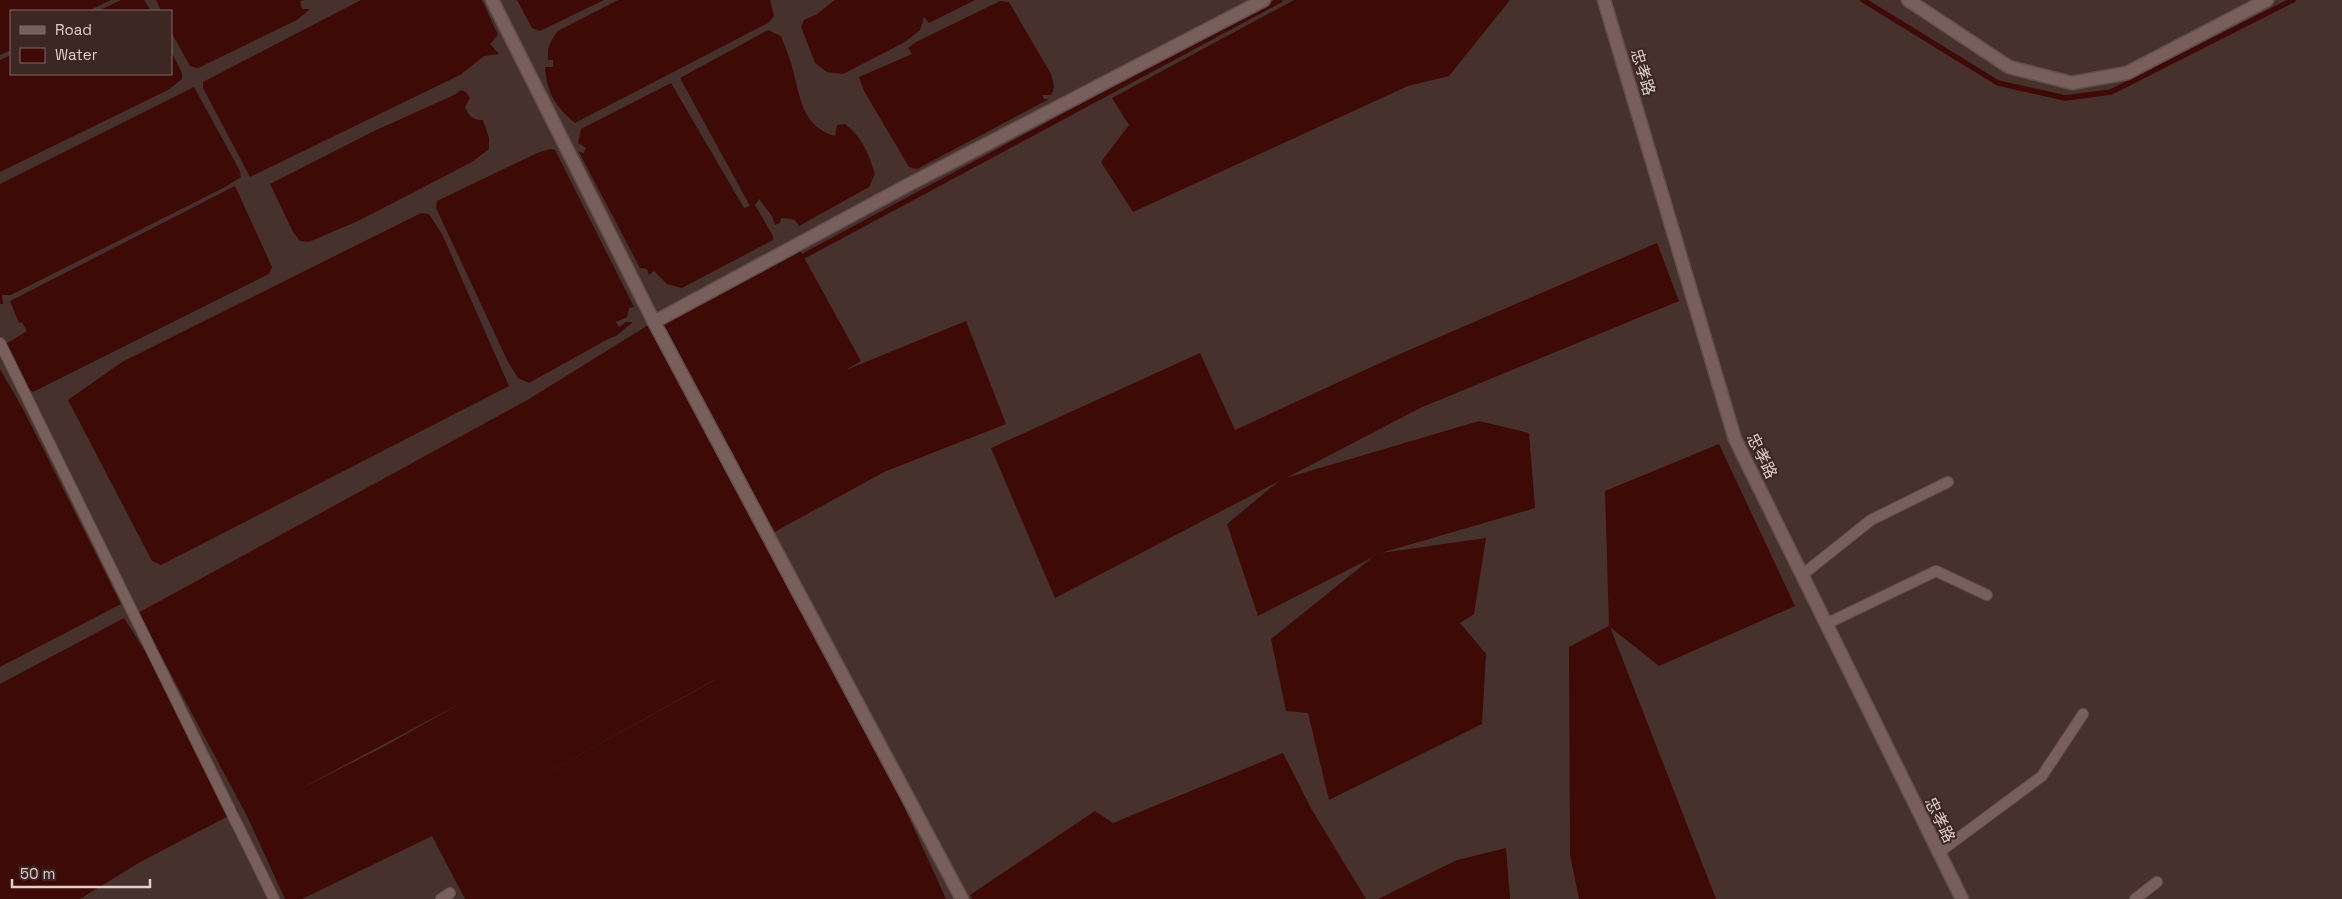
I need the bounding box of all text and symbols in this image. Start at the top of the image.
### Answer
legend [10,10,172,75]
text: Road [55,20,92,39]
text: Water [55,45,98,64]
street label: 忠孝路 [1626,46,1660,98]
street label: 忠孝路 [1742,430,1782,482]
street label: 忠孝路 [1920,794,1960,846]
scale bar [12,856,150,888]
text: 50 m [20,864,55,883]

